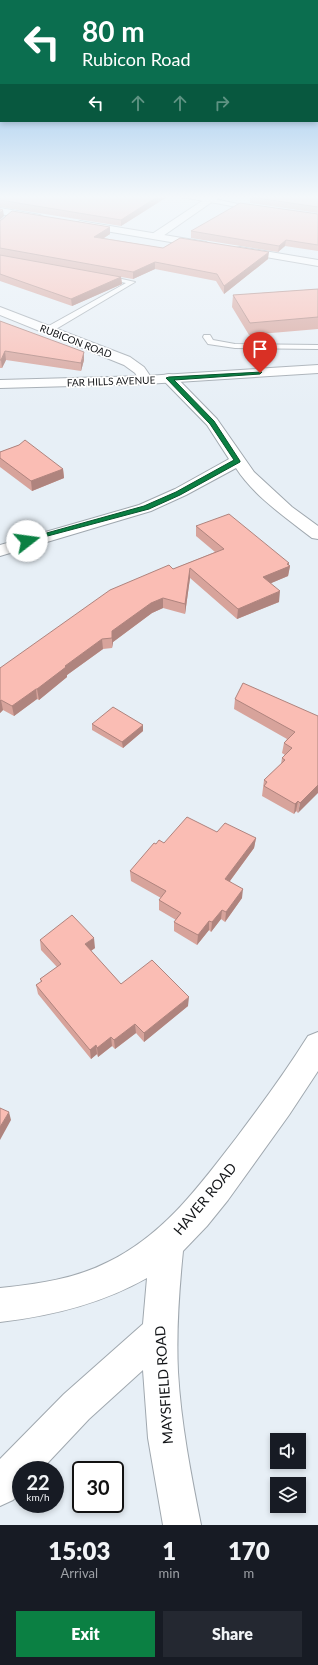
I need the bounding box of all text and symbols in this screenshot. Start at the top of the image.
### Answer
text: 80 m [82,14,145,48]
icon: left [16,16,68,68]
text: Rubicon Road [82,48,191,70]
icon: left [85,92,107,114]
icon: ahead [127,92,149,114]
icon: ahead [169,92,191,114]
icon: right [211,92,233,114]
street label: RUBICON ROAD [38,322,114,360]
pin [243,332,277,373]
icon: arrive [249,338,271,360]
street label: FAR HILLS AVENUE [67,373,156,389]
position arrow [6,520,48,562]
street label: HAVER ROAD [169,1159,240,1238]
street label: MAYSFIELD ROAD [151,1325,176,1445]
map controls [270,1433,306,1513]
button: sound [270,1433,306,1469]
speed limit sign: 30 [72,1461,124,1513]
text: 22 [26,1470,50,1494]
button: layers [270,1477,306,1513]
text: km/h [26,1491,50,1503]
text: 15:03 [48,1536,110,1565]
text: 1 [162,1536,176,1565]
text: 170 [228,1536,270,1565]
text: Arrival [61,1565,98,1581]
text: min [159,1565,180,1581]
text: m [243,1565,254,1581]
button: Exit [16,1611,155,1657]
button: Share [163,1611,302,1657]

